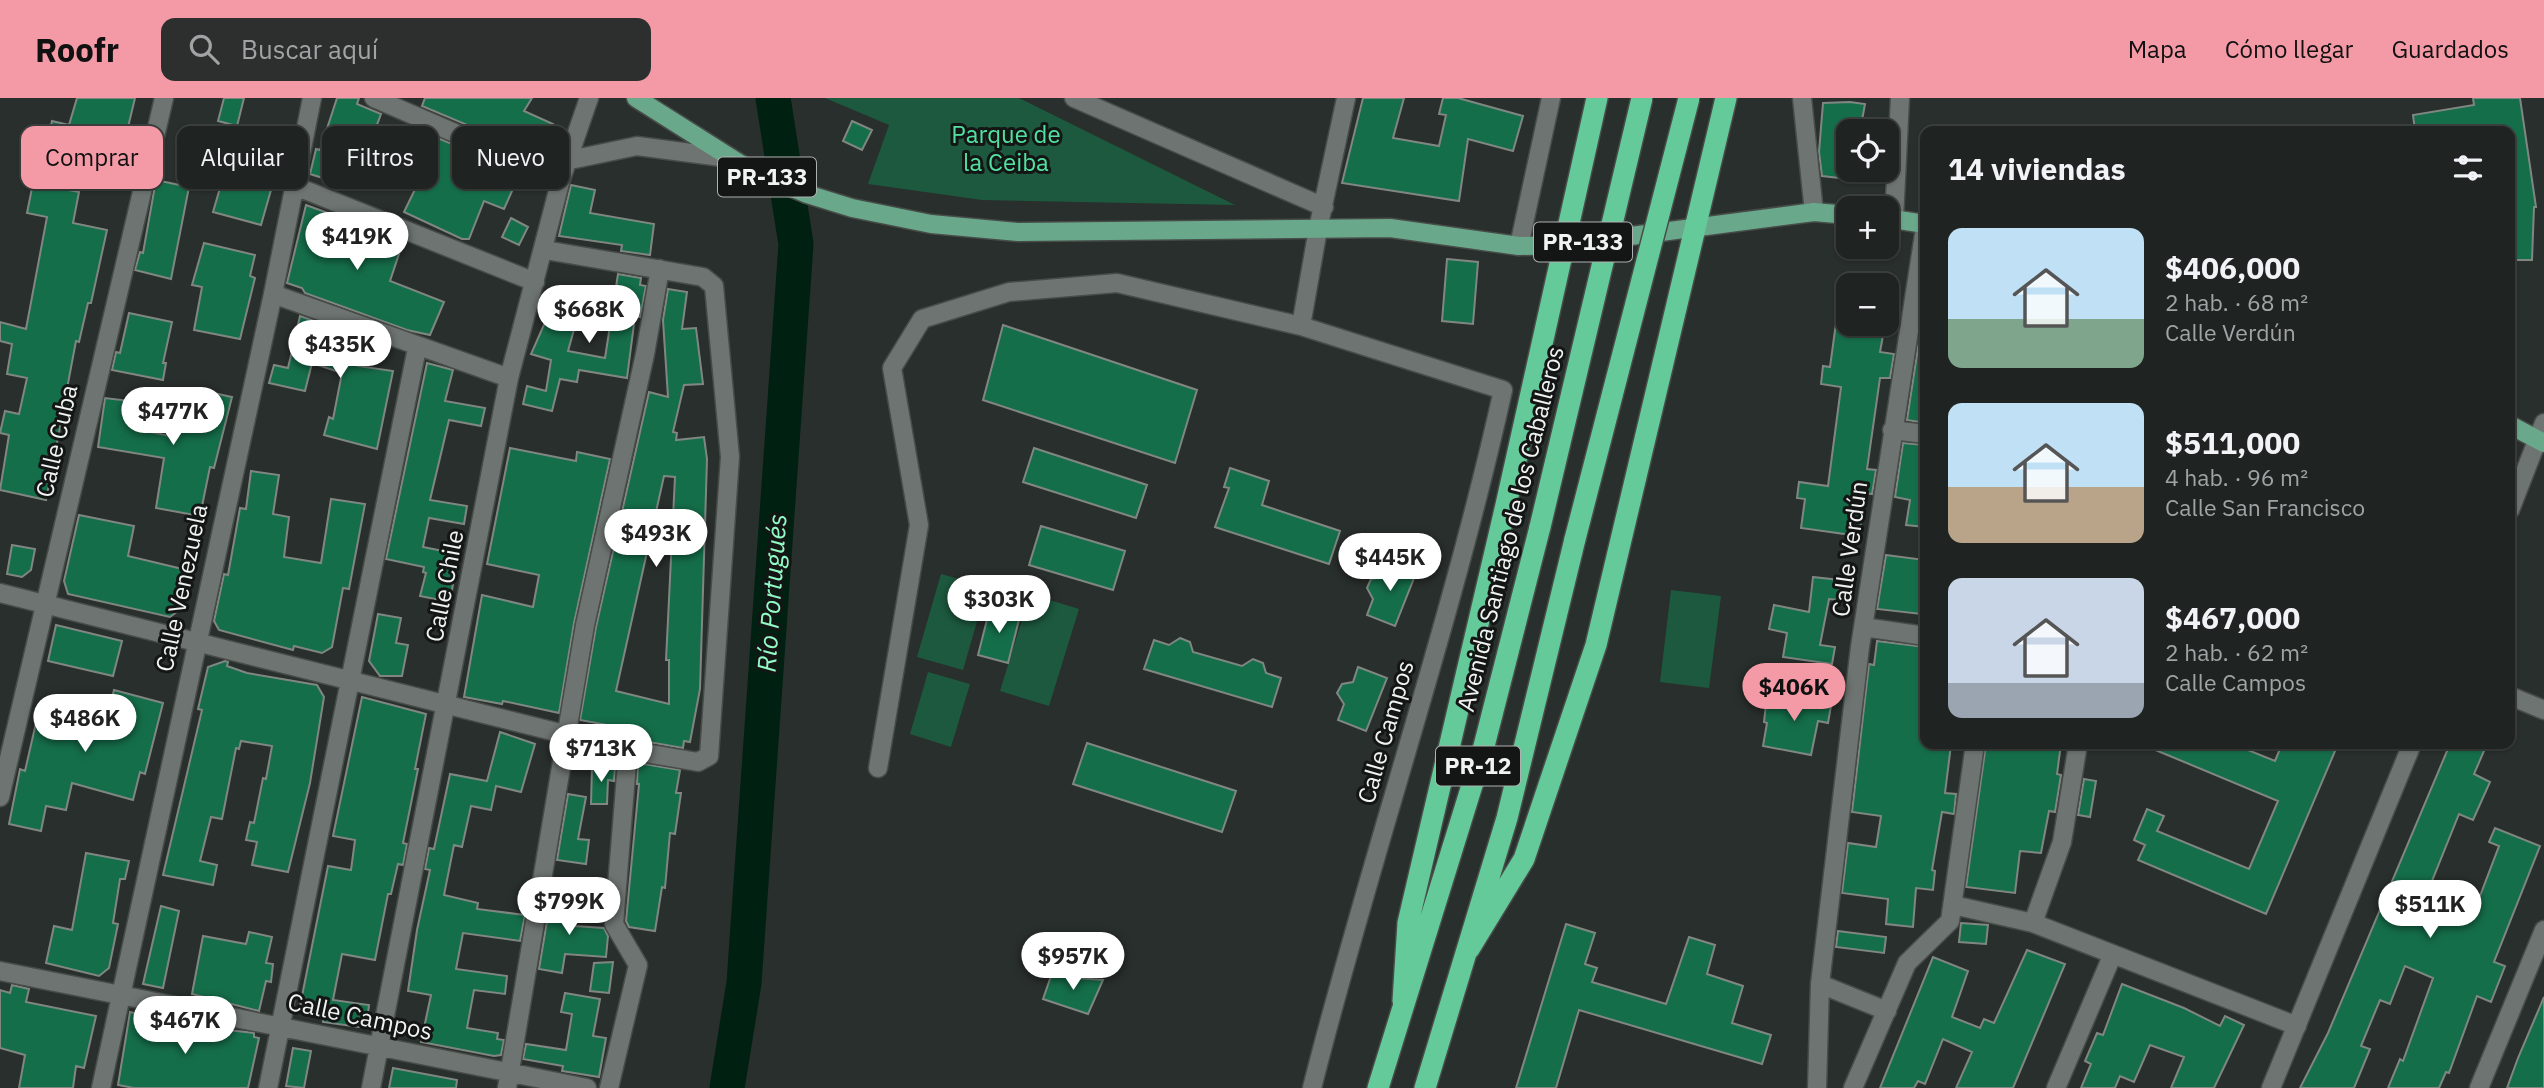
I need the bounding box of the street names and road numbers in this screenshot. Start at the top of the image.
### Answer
road number: PR-133 [718,158,816,197]
road number: PR-133 [1534,223,1632,262]
street label: Avenida Santiago de los Caballeros [1449,343,1571,715]
street label: Calle Cuba [28,381,85,500]
street label: Calle Verdún [1824,479,1874,619]
street label: Calle Venezuela [148,501,214,675]
street label: Calle Chile [417,527,471,645]
street label: Calle Campos [1349,657,1421,807]
road number: PR-12 [1436,746,1520,786]
street label: Calle Campos [285,985,436,1047]

